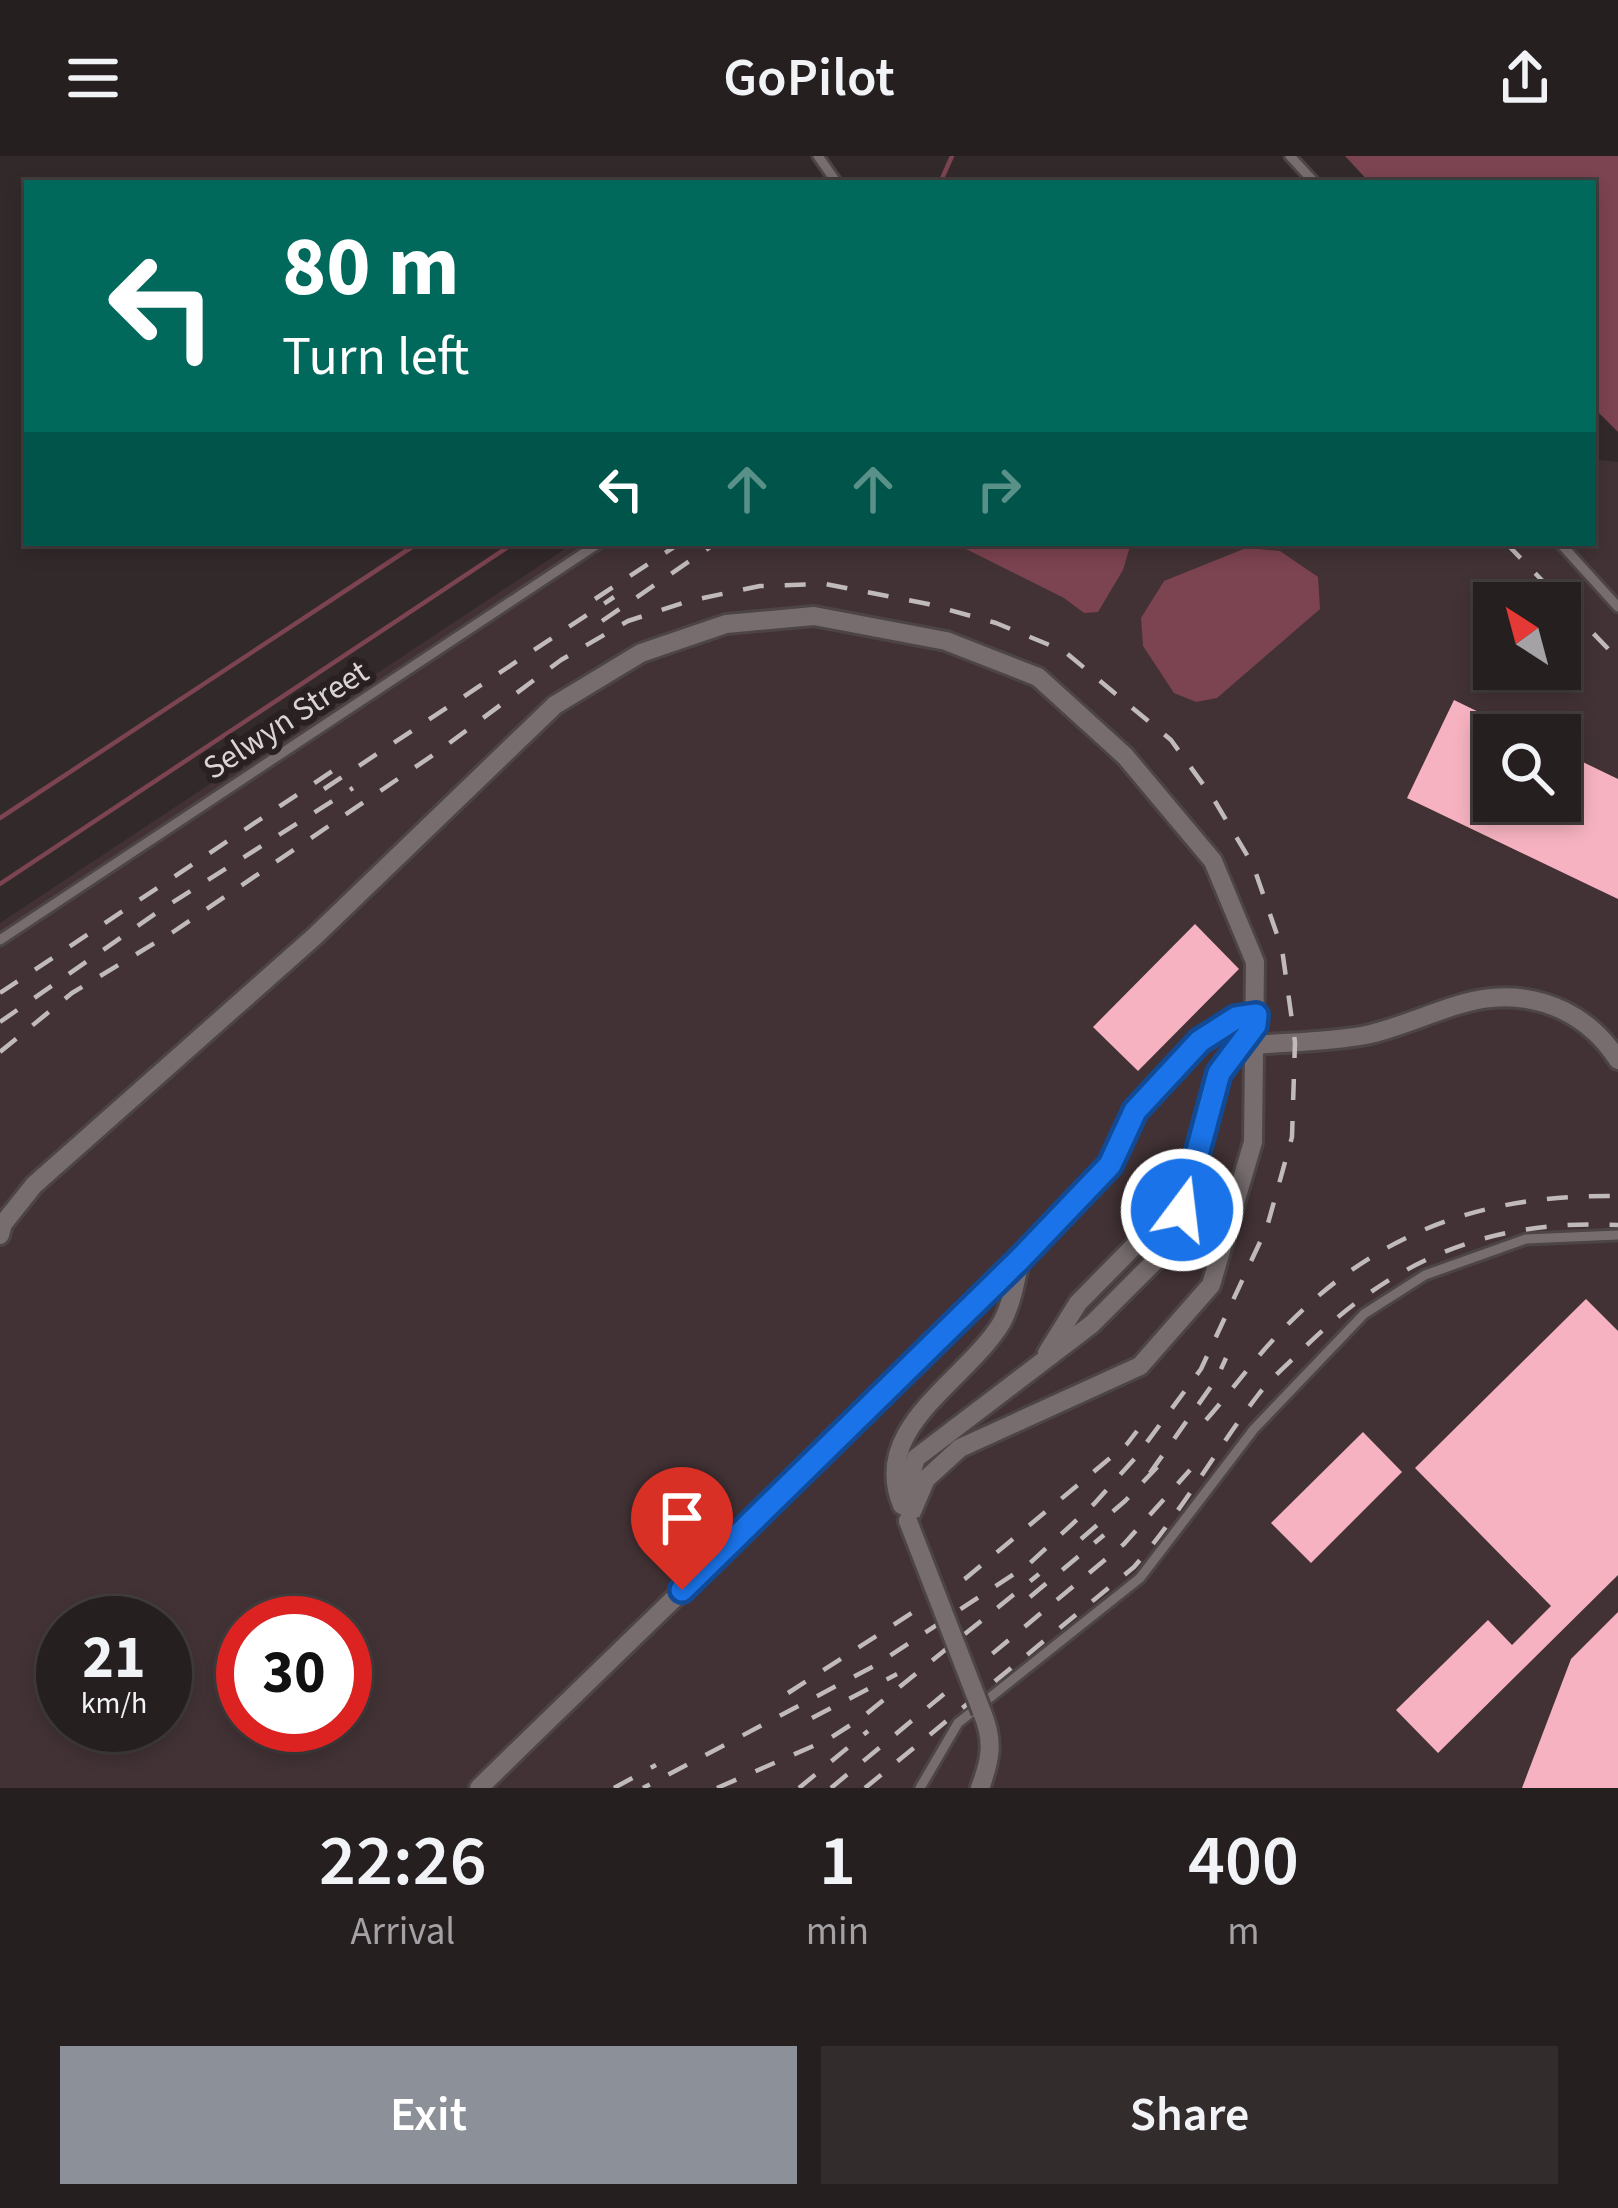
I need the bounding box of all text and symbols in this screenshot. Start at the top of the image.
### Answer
text: GoPilot [723,40,895,117]
icon: menu [60,45,126,111]
icon: share [1492,45,1558,111]
text: 80 m [282,208,460,328]
icon: left [84,228,240,384]
text: Turn left [282,319,469,396]
icon: left [588,456,654,522]
icon: ahead [714,456,780,522]
icon: ahead [840,456,906,522]
icon: right [966,456,1032,522]
north arrow [1473,582,1581,690]
map controls [1473,582,1581,822]
street label: Selwyn Street [194,649,378,791]
button: search [1473,714,1581,822]
position arrow [1119,1147,1245,1273]
pin [631,1467,733,1590]
icon: arrive [649,1485,715,1551]
speed limit sign: 30 [216,1596,372,1752]
text: 21 [82,1616,146,1701]
text: km/h [81,1682,147,1725]
text: 22:26 [319,1810,487,1913]
text: 1 [819,1810,856,1913]
text: 400 [1188,1810,1299,1913]
text: Arrival [350,1904,455,1960]
text: min [806,1904,869,1960]
text: m [1227,1904,1260,1960]
button: Exit [60,2046,797,2184]
button: Share [821,2046,1558,2184]

